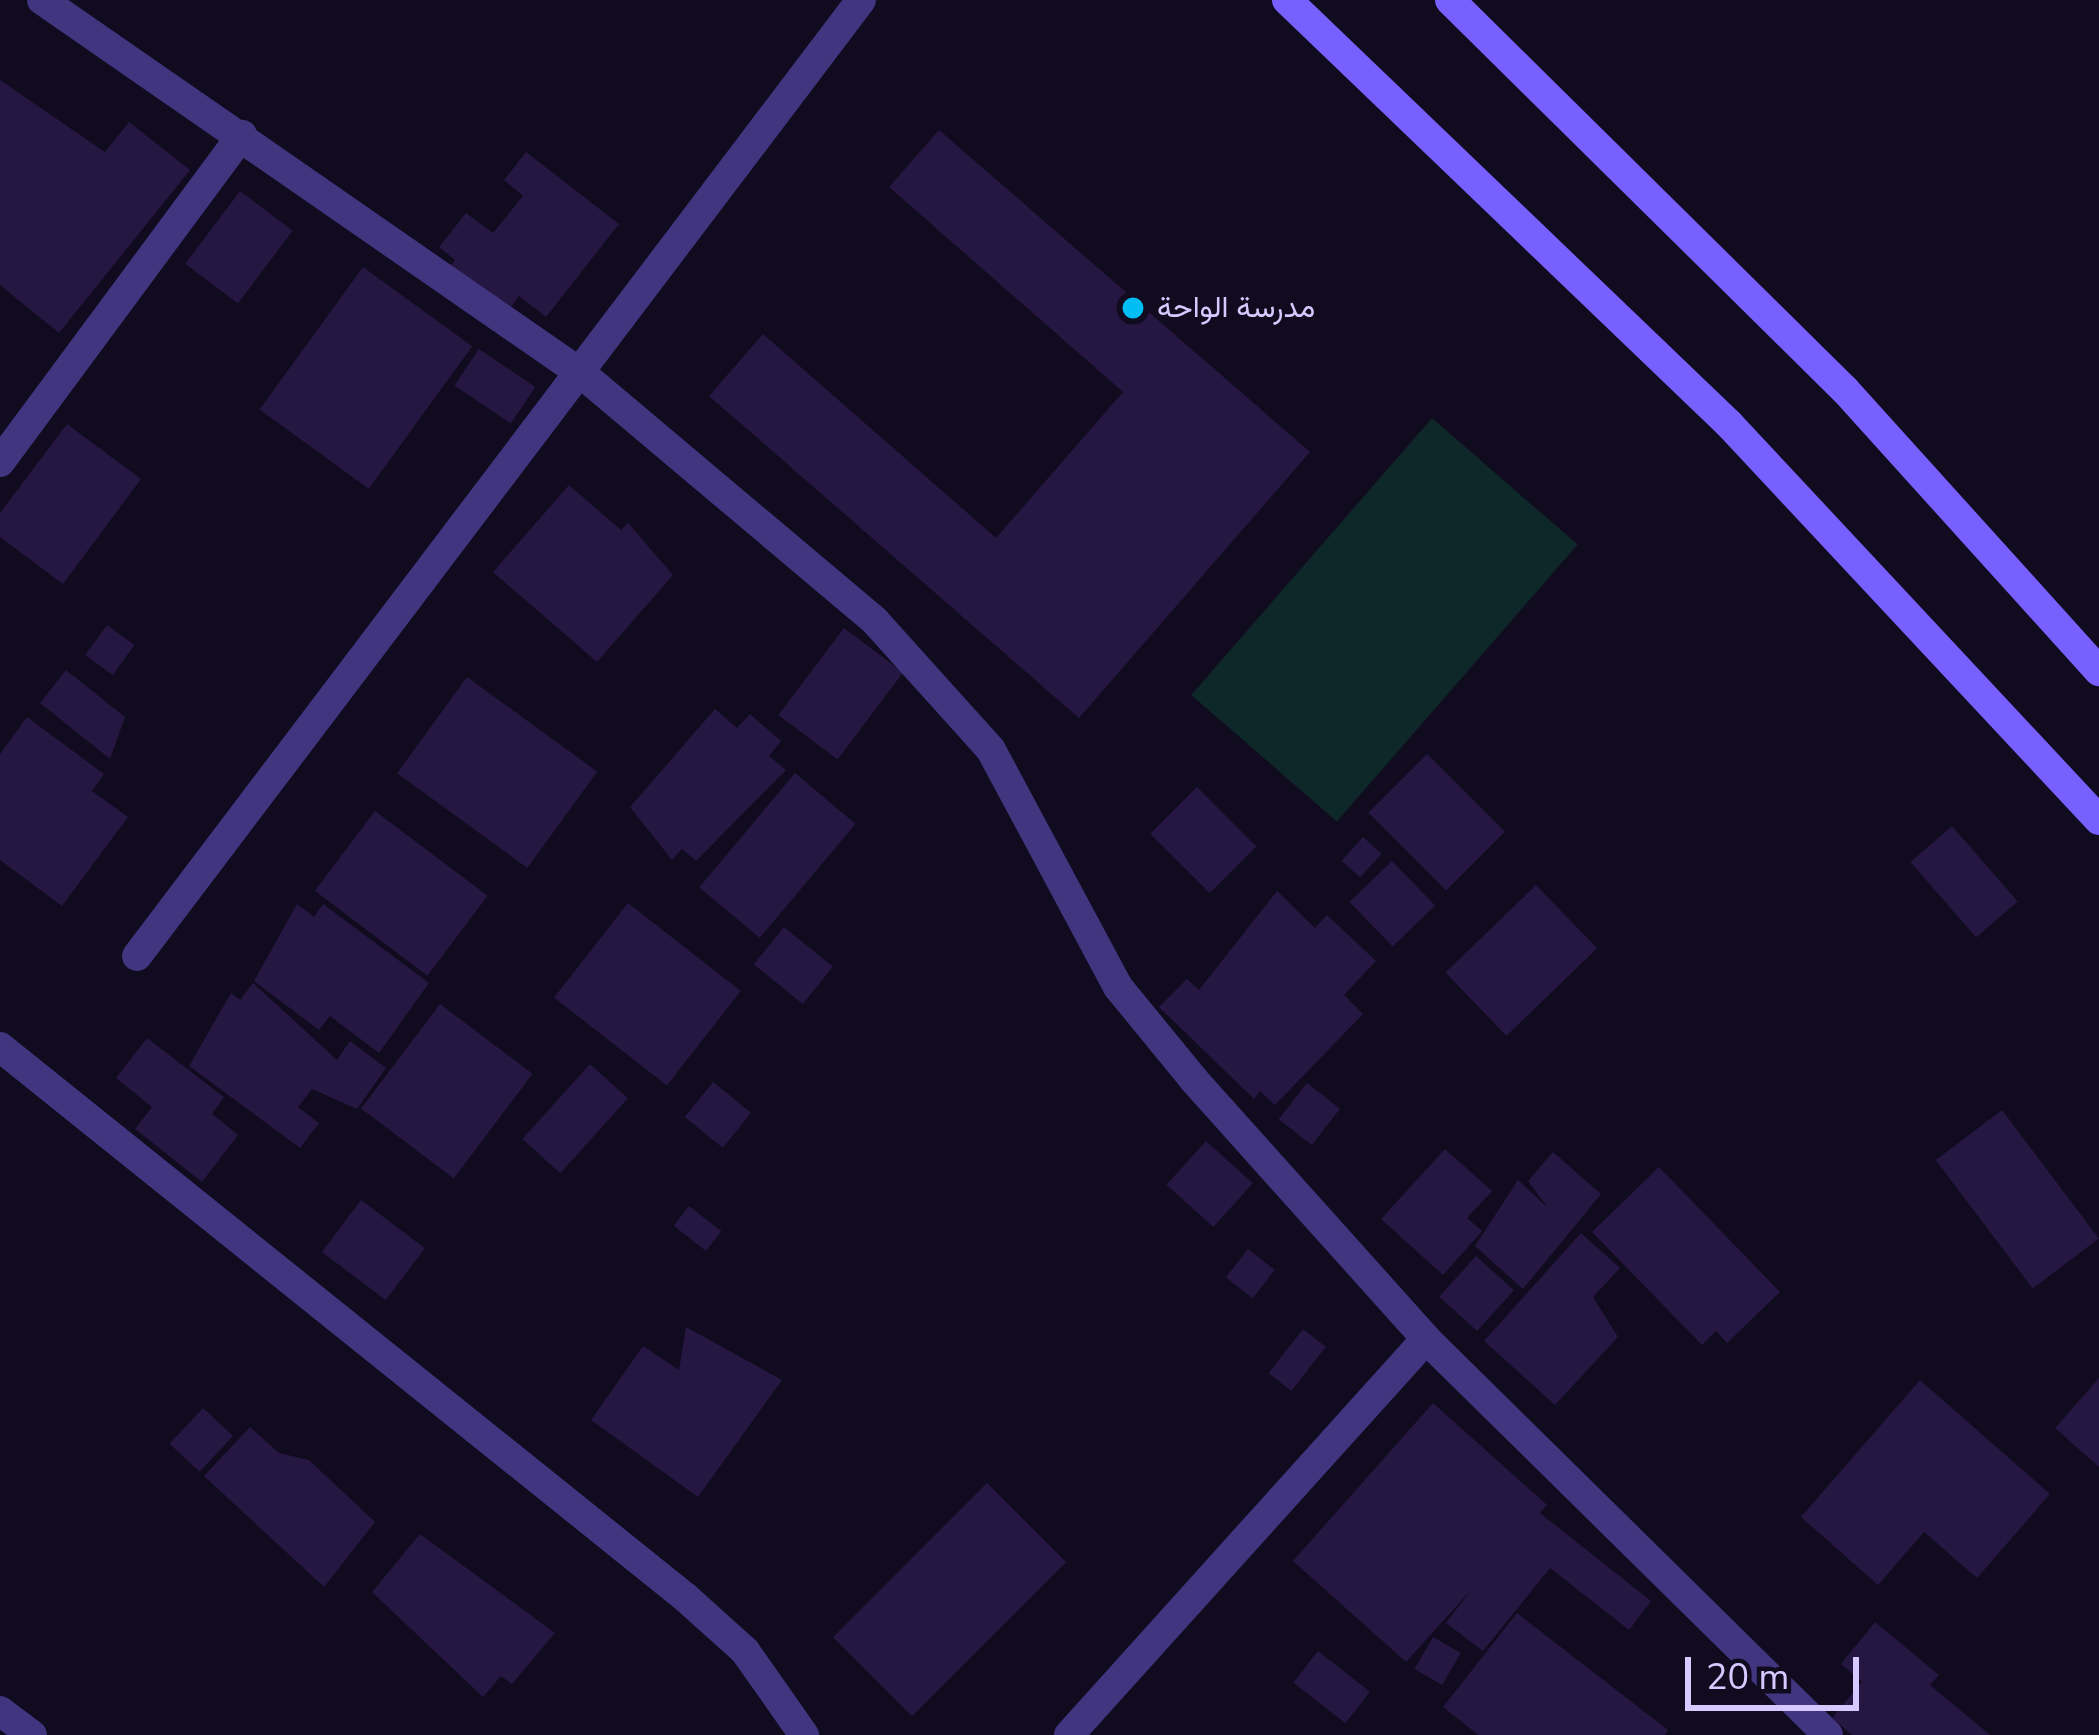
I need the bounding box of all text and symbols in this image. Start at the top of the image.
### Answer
place label: مدرسة الواحة [1157,290,1315,326]
marker: مدرسة الواحة [1120,295,1146,321]
scale bar [1691,1633,1865,1707]
text: 20 m [1706,1653,1789,1702]

